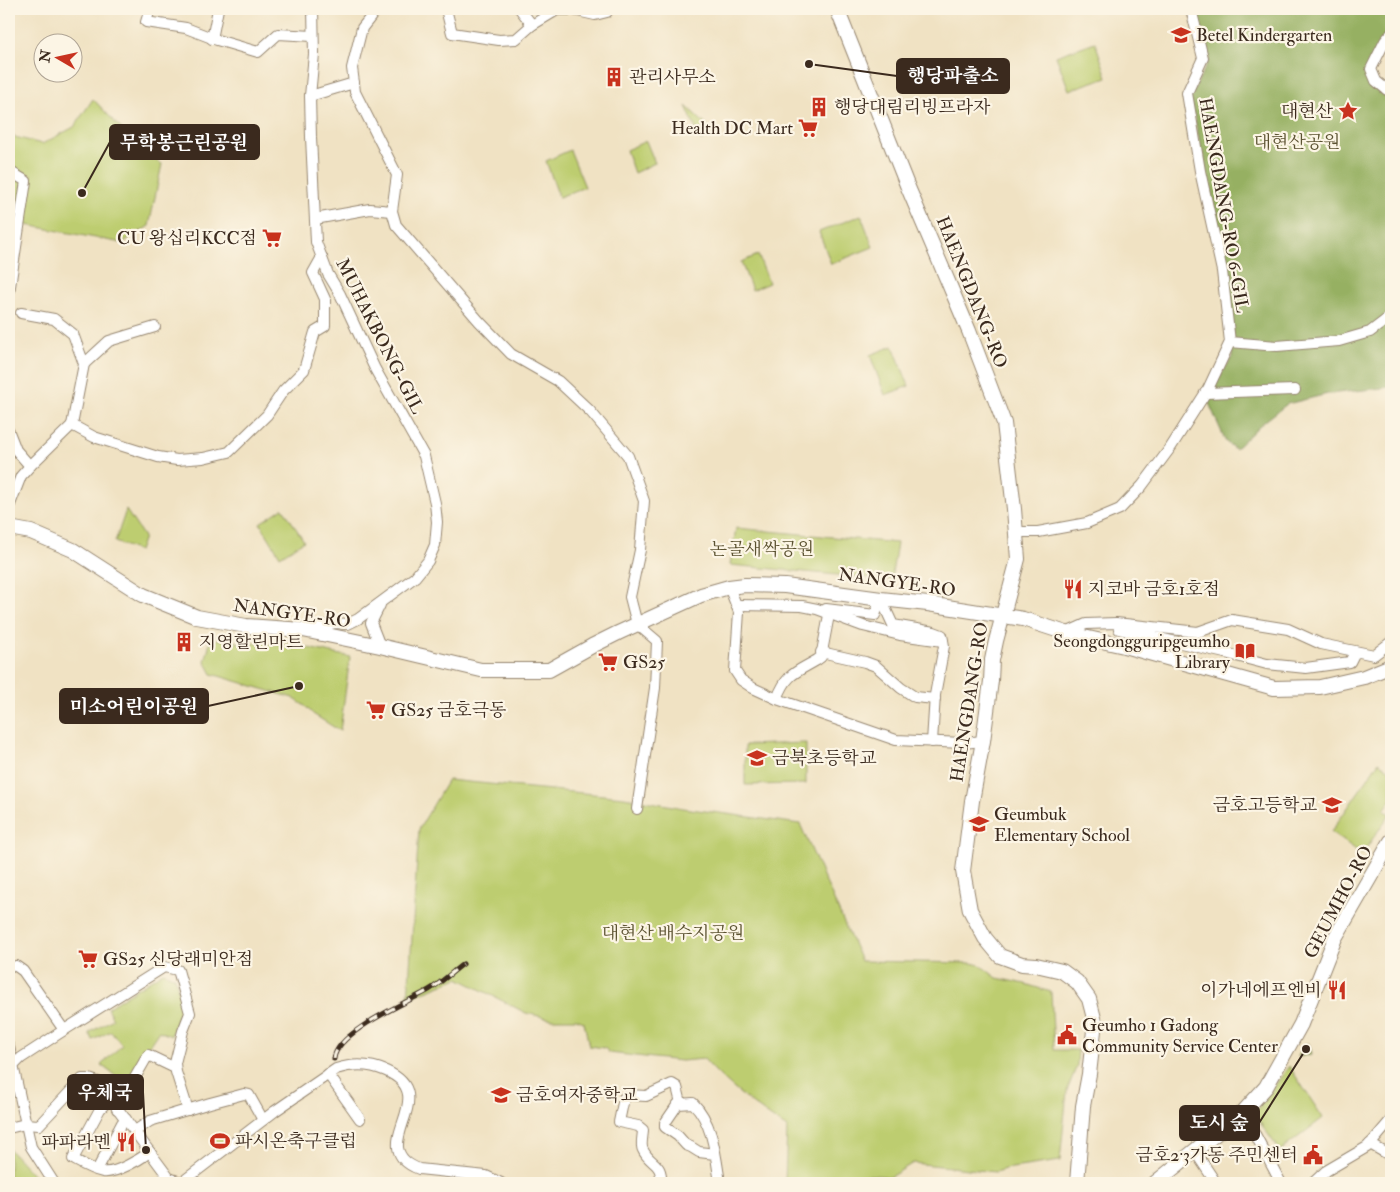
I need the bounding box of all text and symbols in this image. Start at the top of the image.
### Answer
school or university icon: Betel Kindergarten [1170,24,1192,46]
place label: Betel Kindergarten [1196,24,1332,47]
north arrow [32,32,82,82]
text: N [36,48,55,65]
callout: 행당파출소 [897,59,1009,93]
text: 행당파출소 [907,64,999,88]
building icon: 관리사무소 [603,66,625,88]
place label: 관리사무소 [629,66,716,89]
building icon: 행당대림리빙프라자 [808,96,830,118]
place label: 행당대림리빙프라자 [834,96,991,119]
street label: HAENGDANG-RO 6-GIL [1193,96,1254,314]
place label: 대현산 [1281,100,1334,123]
place icon: 대현산 [1337,100,1359,122]
place label: Health DC Mart [671,117,793,140]
supermarket icon: Health DC Mart [797,117,819,139]
callout: 무학봉근린공원 [110,125,259,159]
text: 무학봉근린공원 [120,131,248,155]
park label: 대현산공원 [1254,131,1340,154]
street label: HAENGDANG-RO [931,213,1013,372]
place label: CU 왕십리KCC점 [117,227,257,250]
supermarket icon: CU 왕십리KCC점 [261,227,283,249]
street label: MUHAKBONG-GIL [330,255,429,418]
park label: 논골새싹공원 [710,538,814,561]
street label: NANGYE-RO [837,563,957,602]
restaurant icon: 지코바 금호1호점 [1062,578,1084,600]
place label: 지코바 금호1호점 [1088,578,1220,601]
street label: NANGYE-RO [232,594,352,633]
street label: HAENGDANG-RO [945,620,994,784]
place label: Seongdongguripgeumho Library [1053,630,1231,674]
building icon: 지영할린마트 [173,631,195,653]
place label: 지영할린마트 [199,631,304,654]
library icon: Seongdongguripgeumho Library [1234,640,1256,662]
supermarket icon: GS25 [597,651,619,673]
place label: GS25 [623,651,665,674]
callout: 미소어린이공원 [60,689,208,723]
text: 미소어린이공원 [70,695,198,719]
supermarket icon: GS25 금호극동 [365,699,387,721]
place label: GS25 금호극동 [391,699,506,722]
school or university icon: 금북초등학교 [746,747,768,769]
place label: 금북초등학교 [772,747,877,770]
place label: 금호고등학교 [1213,794,1318,817]
school or university icon: 금호고등학교 [1321,794,1343,816]
place label: Geumbuk Elementary School [994,803,1130,847]
school or university icon: Geumbuk Elementary School [968,813,990,835]
street label: GEUMHO-RO [1299,842,1378,963]
park label: 대현산 배수지공원 [602,922,744,945]
supermarket icon: GS25 신당래미안점 [77,948,99,970]
place label: GS25 신당래미안점 [103,948,253,971]
place label: 이가네에프엔비 [1200,979,1322,1002]
restaurant icon: 이가네에프엔비 [1326,979,1348,1001]
place label: Geumho 1 Gadong Community Service Center [1082,1014,1278,1058]
public building icon: Geumho 1 Gadong Community Service Center [1056,1024,1078,1046]
callout: 우체국 [68,1075,143,1109]
text: 우체국 [77,1081,133,1105]
school or university icon: 금호여자중학교 [490,1084,512,1106]
place label: 금호여자중학교 [516,1084,638,1107]
callout: 도시 숲 [1180,1106,1259,1140]
text: 도시 숲 [1189,1111,1249,1135]
sports icon: 파시온축구클럽 [209,1130,231,1152]
place label: 파시온축구클럽 [235,1130,357,1153]
place label: 파파라멘 [41,1131,111,1154]
restaurant icon: 파파라멘 [115,1131,137,1153]
place label: 금호2·3가동 주민센터 [1136,1144,1298,1167]
public building icon: 금호2·3가동 주민센터 [1302,1144,1324,1166]

